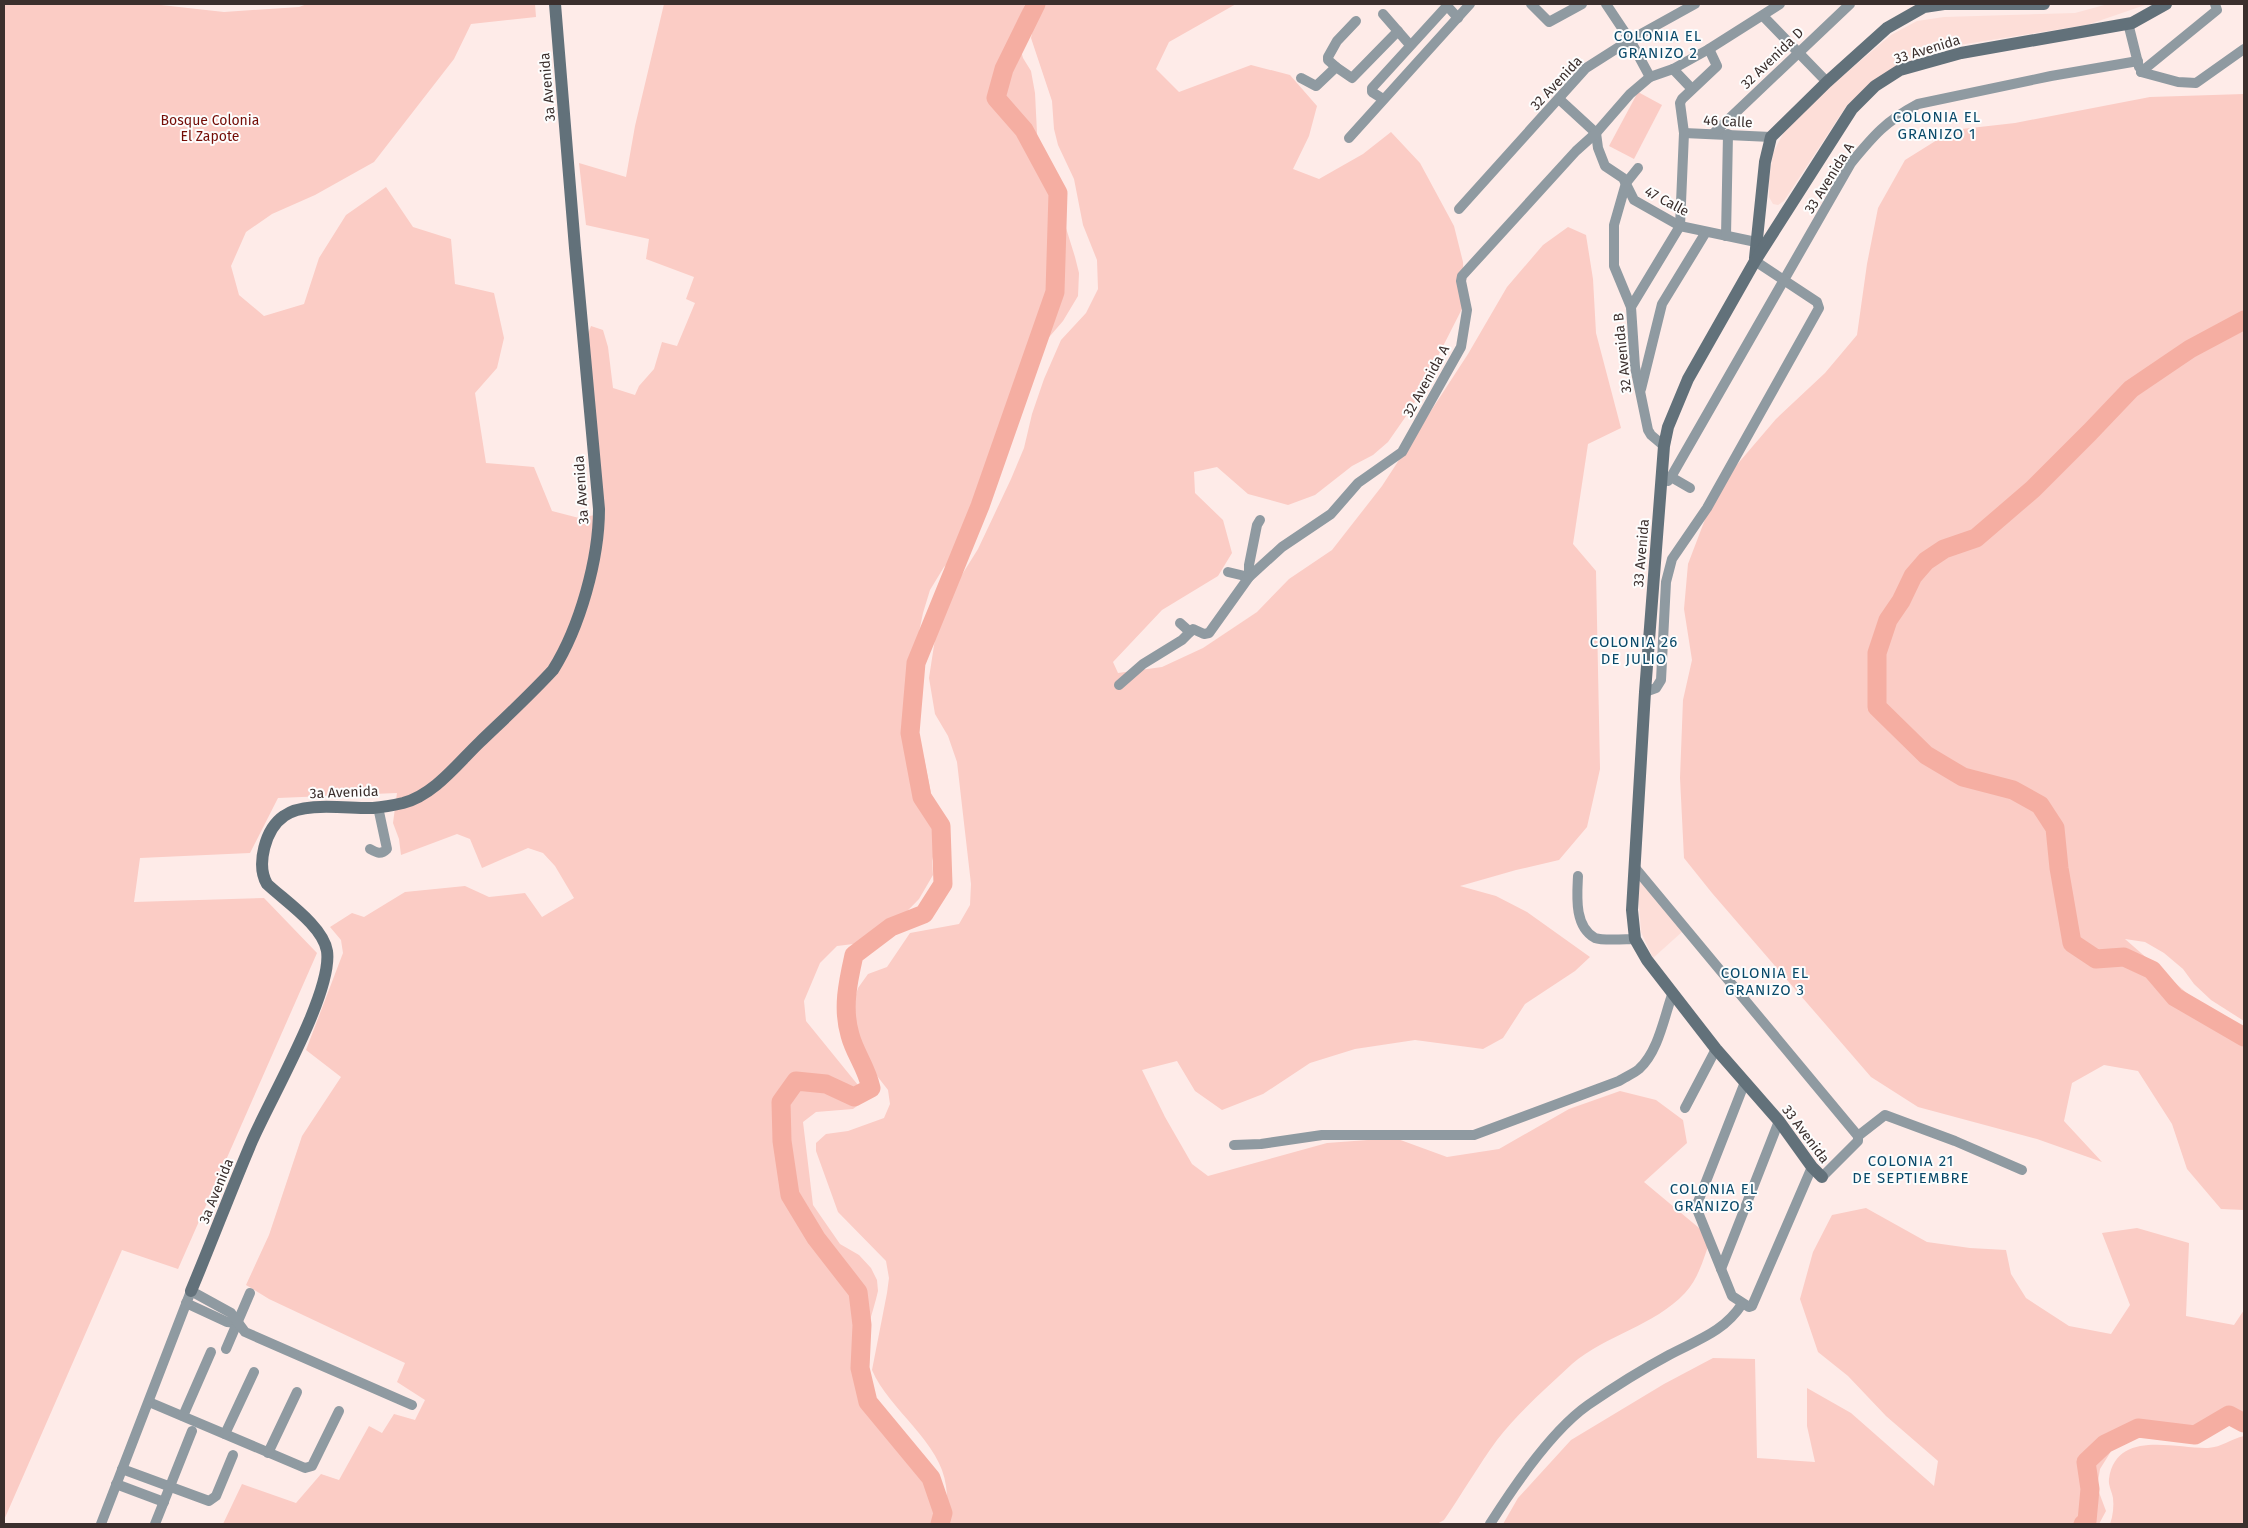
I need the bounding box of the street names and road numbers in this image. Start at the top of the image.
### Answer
street label: 32 Avenida D [1737,24,1807,93]
street label: 33 Avenida [1892,31,1962,68]
street label: 3a Avenida [536,52,559,122]
street label: 32 Avenida [1527,53,1586,114]
street label: 46 Calle [1703,112,1753,131]
street label: 33 Avenida A [1801,140,1858,217]
street label: 47 Calle [1642,183,1692,220]
street label: 32 Avenida B [1610,312,1635,394]
street label: 32 Avenida A [1400,342,1453,420]
street label: 3a Avenida [571,455,592,525]
street label: 33 Avenida [1630,518,1653,588]
street label: 3a Avenida [309,783,379,802]
street label: 33 Avenida [1778,1102,1833,1167]
street label: 3a Avenida [196,1156,237,1226]

